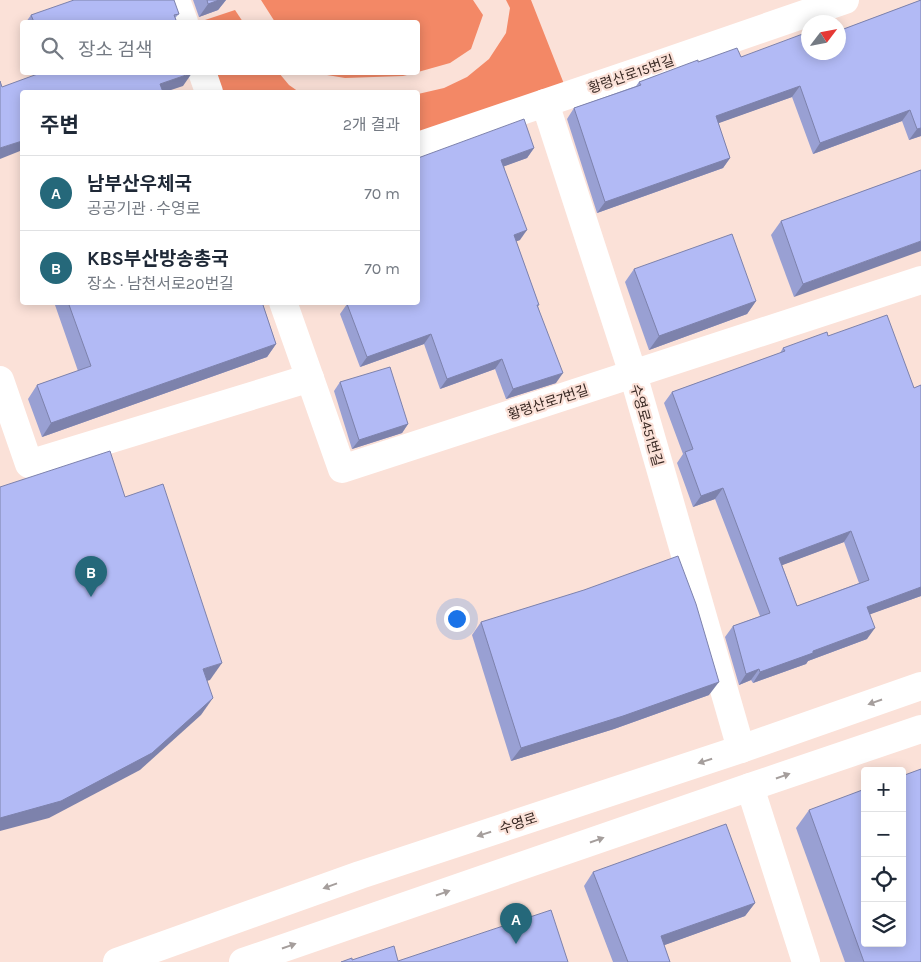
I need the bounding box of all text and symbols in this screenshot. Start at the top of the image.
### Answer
north arrow [801,15,846,60]
search box [20,20,420,75]
icon: search [38,34,66,62]
text: 장소 검색 [78,39,152,61]
street label: 황령산로15번길 [586,52,676,97]
text: 주변 [40,113,79,137]
text: 2개 결과 [343,115,400,134]
text: 남부산우체국 [87,173,192,195]
text: A [51,184,61,203]
text: 70 m [364,184,400,203]
text: 공공기관 · 수영로 [87,199,201,218]
text: KBS부산방송총국 [87,248,229,270]
text: B [51,259,61,278]
text: 70 m [364,259,400,278]
text: 장소 · 남천서로20번길 [87,274,234,293]
street label: 황령산로7번길 [506,381,591,424]
street label: 수영로451번길 [627,382,666,468]
pin: B [75,556,107,597]
your location [444,606,470,632]
one-way arrow [867,698,882,706]
one-way arrow [697,757,712,765]
map controls [861,767,906,947]
button: + [861,767,906,812]
one-way arrow [776,771,791,779]
street label: 수영로 [497,809,539,838]
button: − [861,812,906,857]
one-way arrow [477,831,492,839]
one-way arrow [589,836,604,843]
button: locate [861,857,906,902]
one-way arrow [322,882,337,890]
one-way arrow [436,889,451,897]
button: layers [861,902,906,947]
pin: A [500,903,532,944]
one-way arrow [282,942,297,949]

